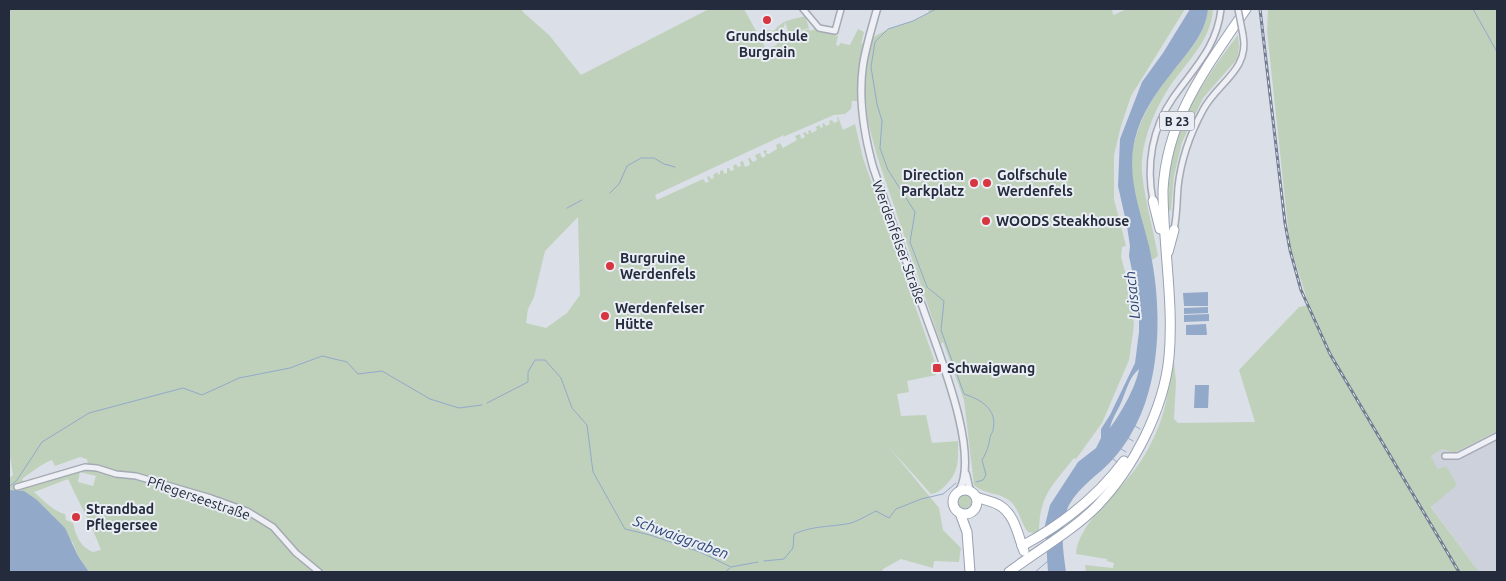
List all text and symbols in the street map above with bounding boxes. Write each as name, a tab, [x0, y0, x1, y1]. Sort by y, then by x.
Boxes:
marker: Grundschule Burgrain	[761, 14, 773, 26]
place label: Grundschule Burgrain	[726, 28, 808, 60]
road number: B 23	[1160, 112, 1194, 130]
place label: Direction Parkplatz	[901, 167, 964, 199]
place label: Golfschule Werdenfels	[997, 167, 1073, 199]
marker: Direction Parkplatz	[968, 177, 980, 189]
marker: Golfschule Werdenfels	[981, 177, 993, 189]
street label: Werdenfelser Straße	[869, 178, 929, 306]
place label: WOODS Steakhouse	[996, 213, 1129, 229]
marker: WOODS Steakhouse	[980, 215, 992, 227]
place label: Burgruine Werdenfels	[620, 250, 696, 282]
marker: Burgruine Werdenfels	[604, 260, 616, 272]
water label: Loisach	[1121, 270, 1143, 320]
place label: Werdenfelser Hütte	[615, 300, 705, 332]
marker: Werdenfelser Hütte	[599, 310, 611, 322]
place label: Schwaigwang	[947, 360, 1035, 376]
marker: Schwaigwang	[931, 362, 943, 374]
street label: Pflegerseestraße	[145, 473, 253, 523]
place label: Strandbad Pflegersee	[86, 501, 158, 533]
marker: Strandbad Pflegersee	[70, 511, 82, 523]
water label: Schwaiggraben	[630, 511, 731, 562]

